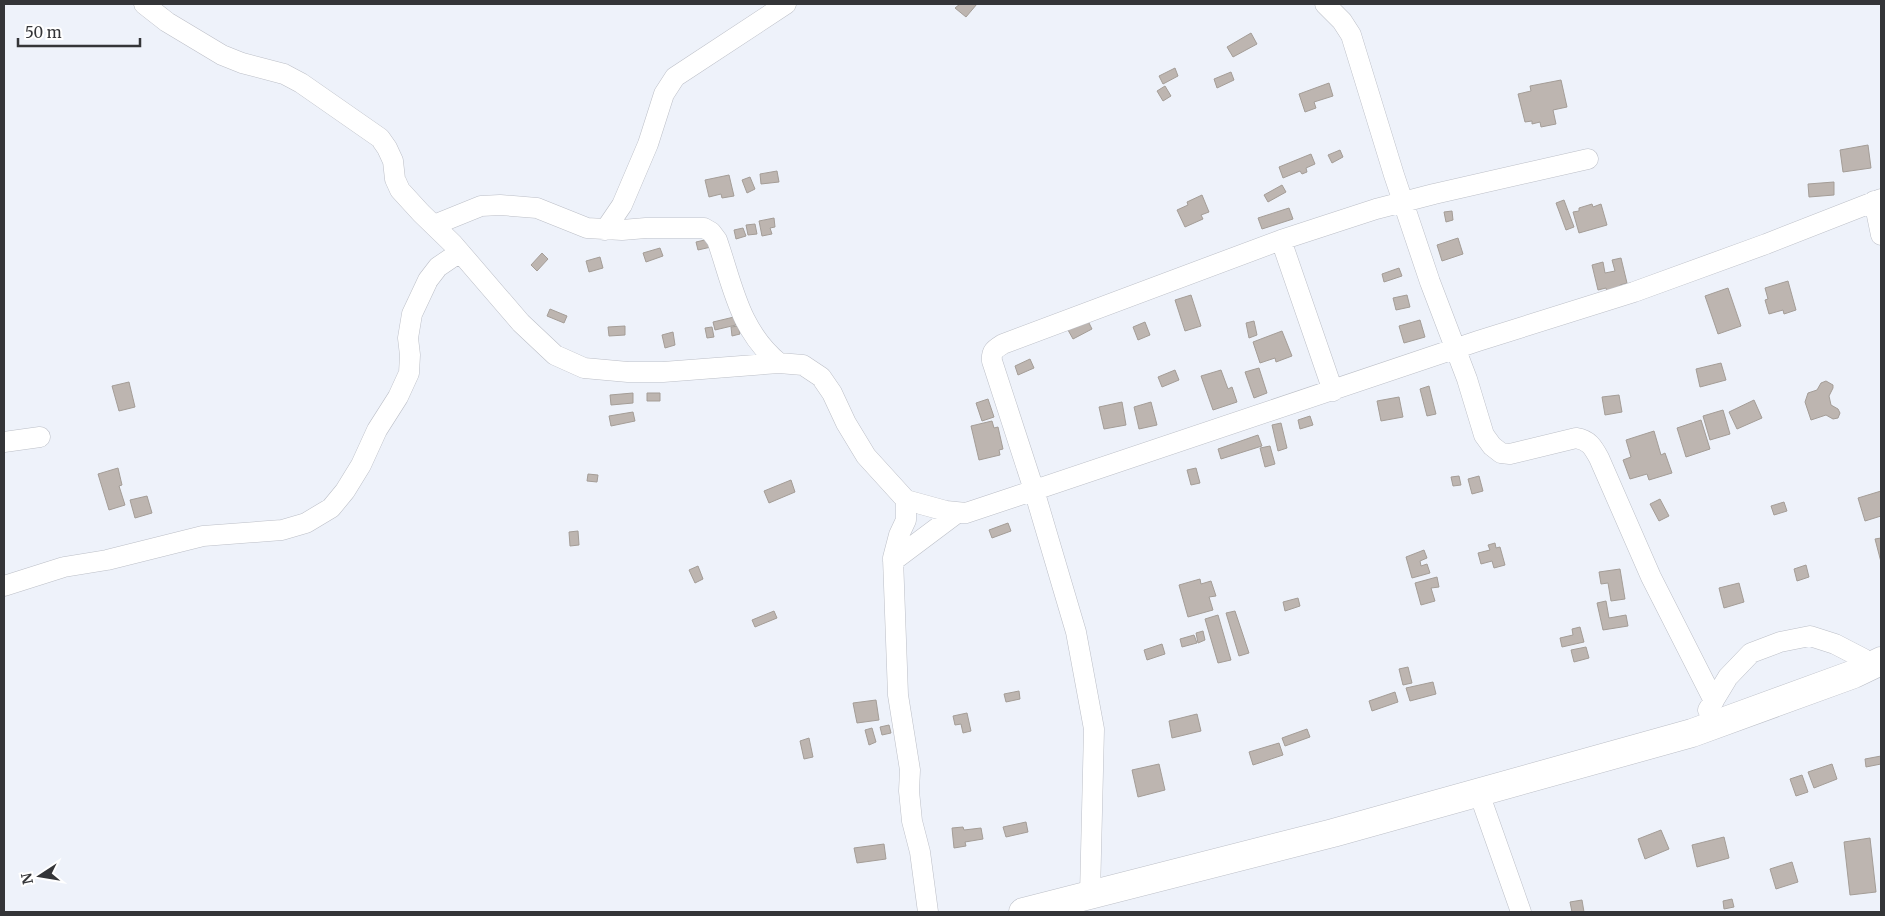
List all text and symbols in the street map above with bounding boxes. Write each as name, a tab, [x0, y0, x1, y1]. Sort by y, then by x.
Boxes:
scale bar	[18, 15, 140, 47]
text: 50 m	[25, 23, 62, 42]
north arrow	[15, 851, 65, 901]
text: N	[17, 871, 37, 886]

